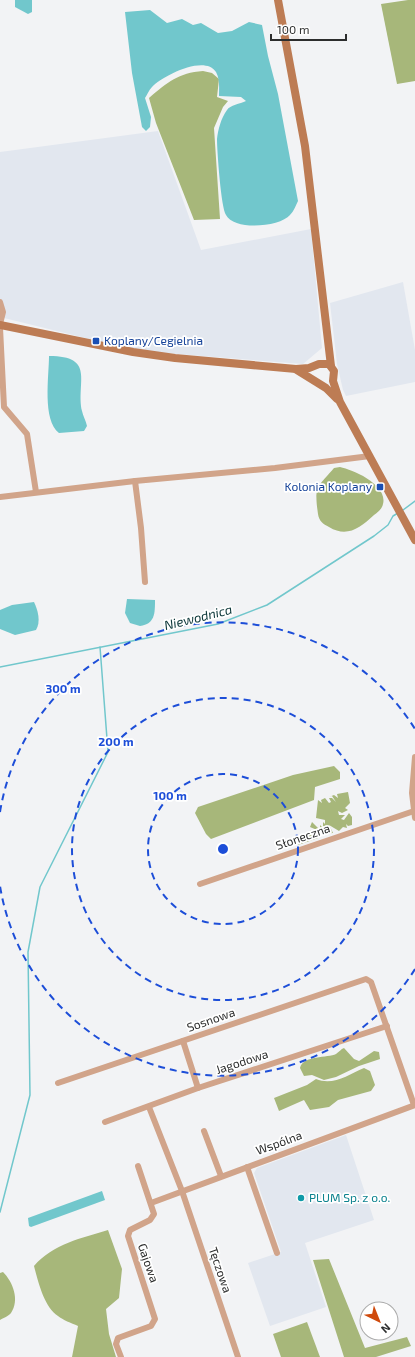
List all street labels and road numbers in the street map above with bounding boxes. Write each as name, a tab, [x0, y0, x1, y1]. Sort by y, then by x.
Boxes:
street label: Słoneczna	[274, 820, 332, 852]
street label: Sosnowa	[185, 1004, 237, 1034]
street label: Jagodowa	[214, 1046, 270, 1076]
street label: Wspólna	[254, 1127, 304, 1157]
street label: Gajowa	[135, 1241, 162, 1284]
street label: Tęczowa	[207, 1245, 235, 1294]

